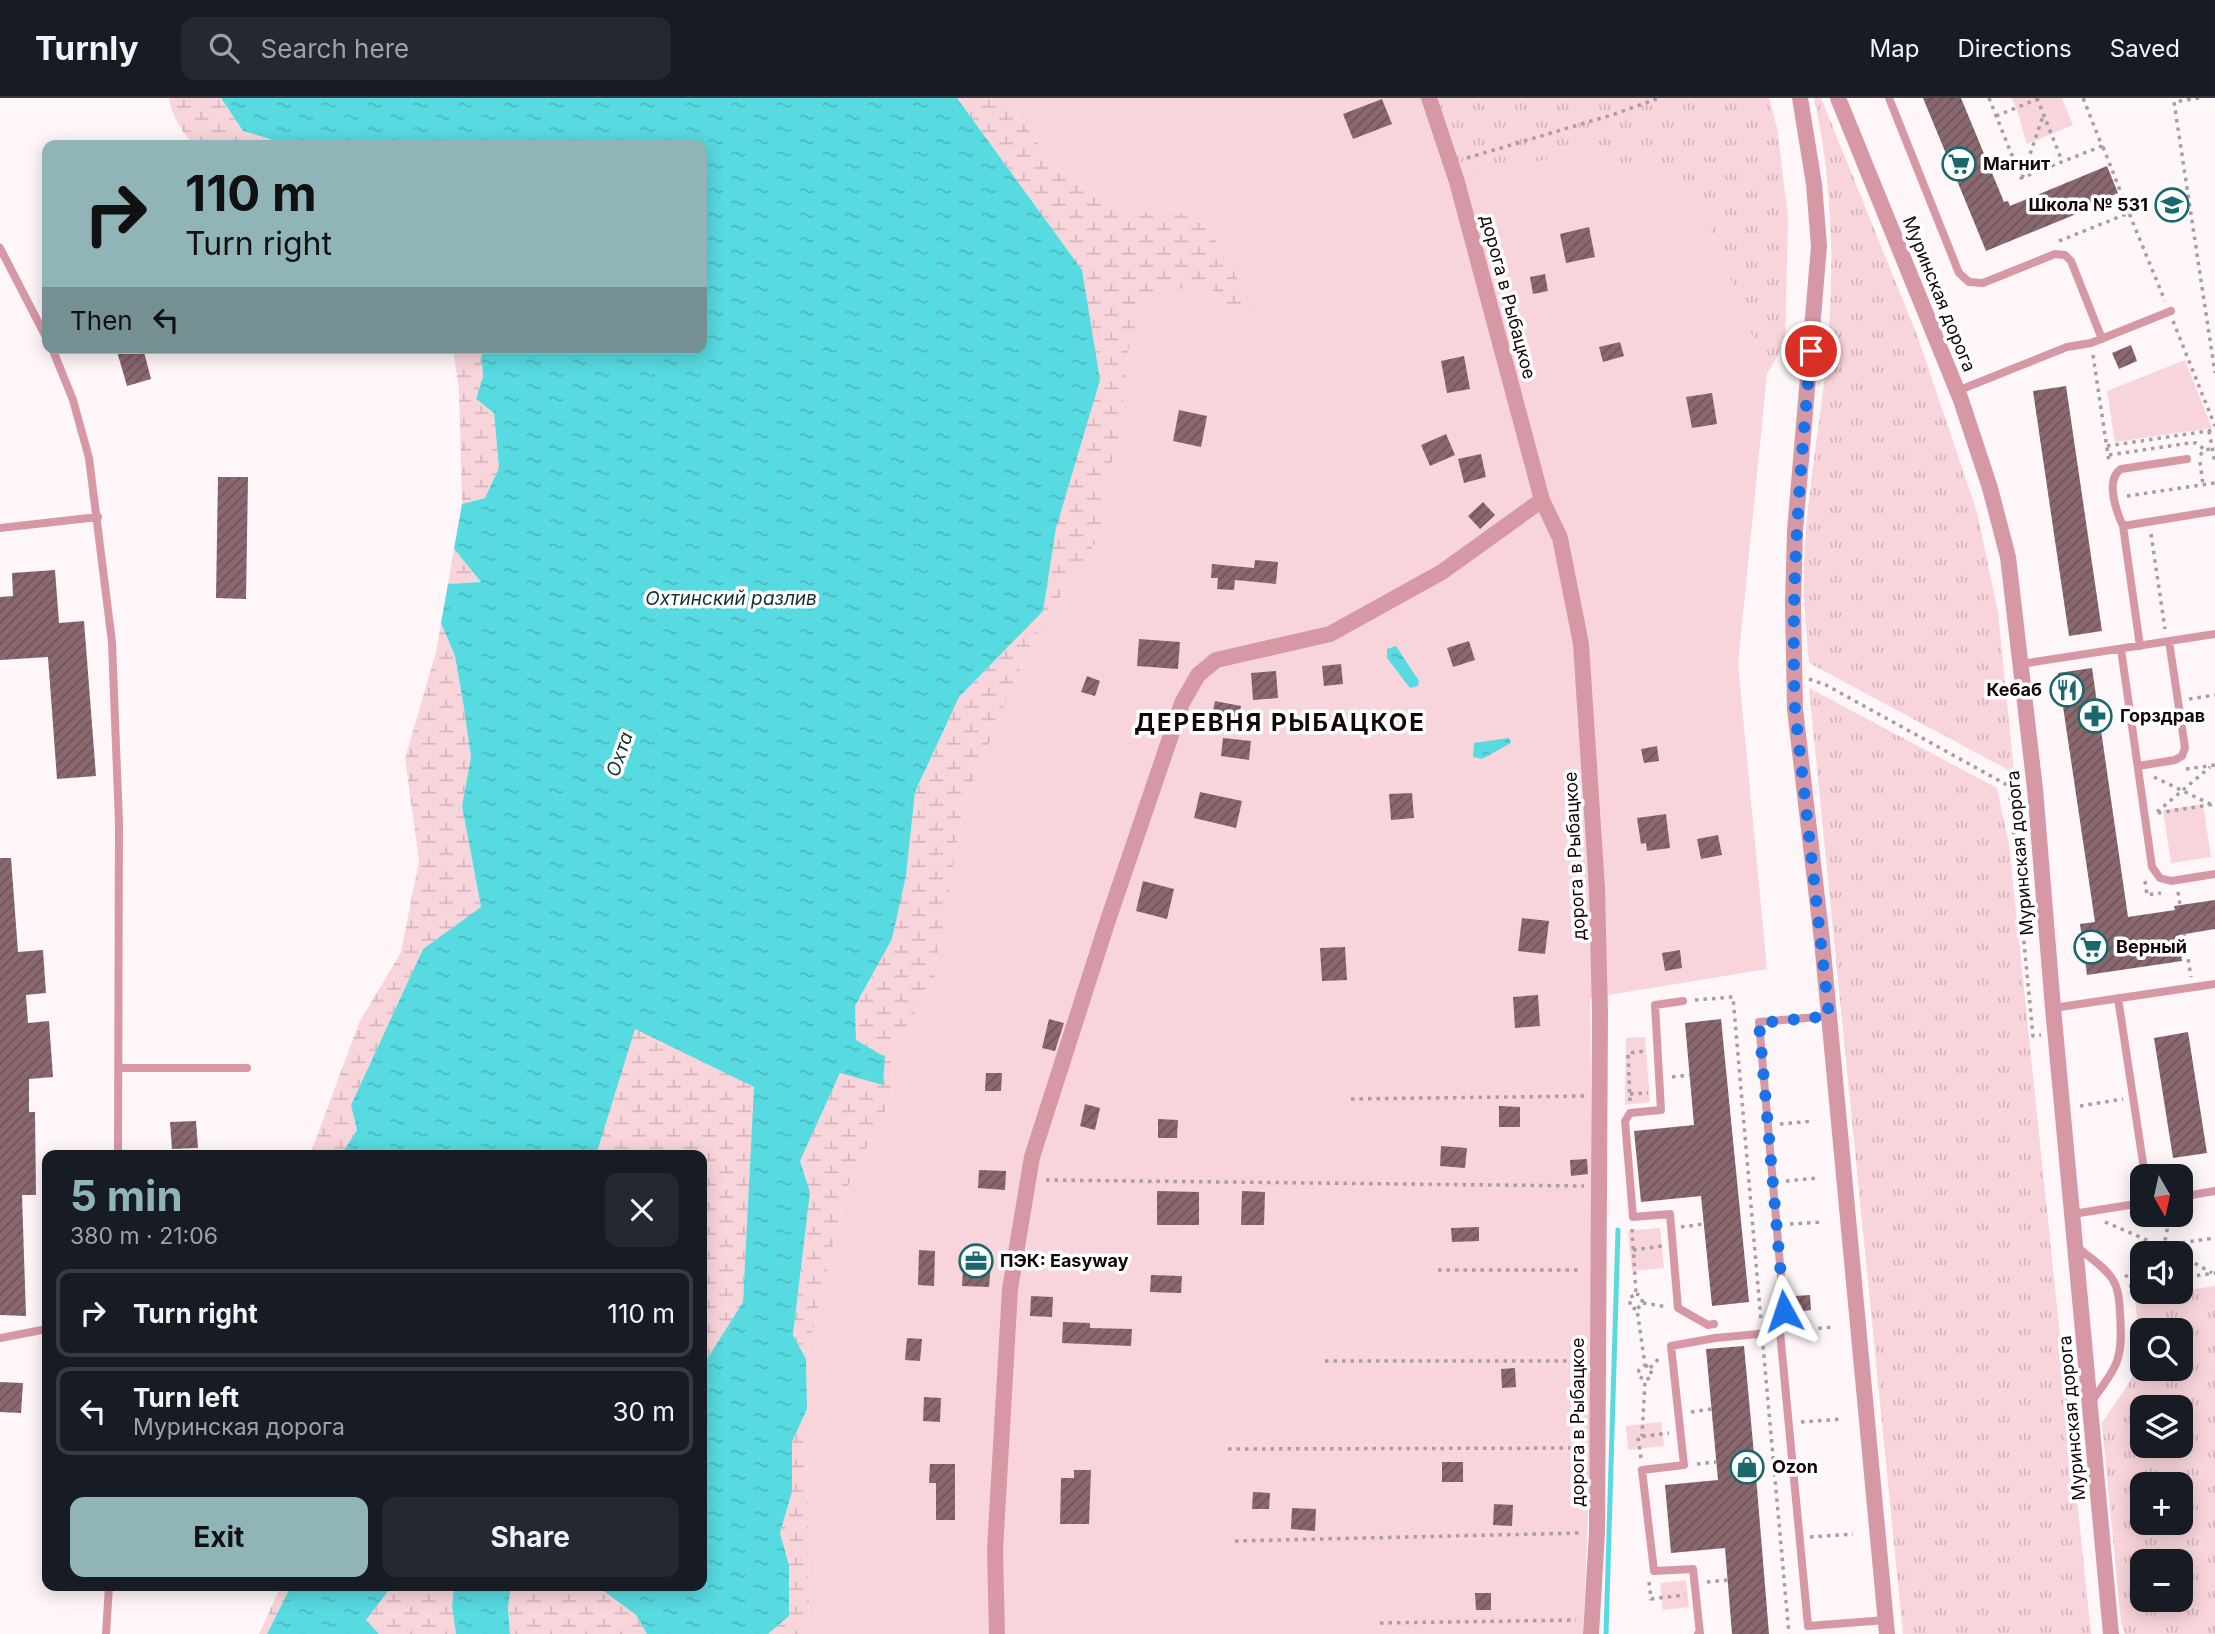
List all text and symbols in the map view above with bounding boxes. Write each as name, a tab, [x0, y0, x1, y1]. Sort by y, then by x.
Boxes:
search box	[181, 17, 671, 80]
text: Turnly	[35, 28, 139, 68]
icon: search	[205, 29, 243, 67]
text: Search here	[261, 33, 409, 64]
text: Map	[1870, 34, 1919, 63]
text: Directions	[1957, 34, 2072, 63]
text: Saved	[2110, 34, 2180, 63]
supermarket icon: Магнит	[1940, 145, 1978, 183]
place label: Магнит	[1983, 153, 2050, 174]
text: 110 m	[185, 164, 317, 223]
icon: right	[70, 168, 161, 259]
school or university icon: Школа № 531	[2153, 186, 2191, 224]
place label: Школа № 531	[2029, 194, 2148, 215]
street label: дорога в Рыбацкое	[1476, 212, 1541, 381]
street label: Муринская дорога	[1899, 213, 1980, 375]
text: Turn right	[185, 224, 332, 263]
icon: left	[147, 301, 185, 339]
text: Then	[70, 305, 133, 336]
pin	[1781, 321, 1841, 381]
icon: arrive	[1792, 332, 1830, 370]
water label: Охтинский разлив	[645, 587, 817, 610]
restaurant icon: Кебаб	[2048, 671, 2086, 709]
place label: Кебаб	[1987, 679, 2042, 700]
pharmacy icon: Горздрав	[2076, 697, 2114, 735]
place label: Горздрав	[2120, 705, 2205, 726]
district label: ДЕРЕВНЯ РЫБАЦКОЕ	[1134, 708, 1426, 737]
water label: Охта	[601, 728, 638, 780]
street label: Муринская дорога	[2002, 770, 2037, 937]
street label: дорога в Рыбацкое	[1560, 771, 1589, 941]
supermarket icon: Верный	[2072, 928, 2110, 966]
place label: Верный	[2116, 936, 2187, 957]
north arrow	[2130, 1164, 2193, 1227]
map controls	[2130, 1164, 2193, 1612]
text: 5 min	[70, 1170, 183, 1221]
button: close	[605, 1173, 679, 1247]
text: 380 m · 21:06	[70, 1222, 218, 1250]
button: sound	[2130, 1241, 2193, 1304]
office icon: ПЭК: Easyway	[957, 1242, 995, 1280]
place label: ПЭК: Easyway	[1000, 1250, 1129, 1271]
position arrow	[1747, 1274, 1821, 1348]
icon: right	[74, 1294, 112, 1332]
text: Turn right	[133, 1298, 258, 1329]
text: 110 m	[607, 1298, 675, 1329]
button: search	[2130, 1318, 2193, 1381]
street label: Муринская дорога	[2054, 1335, 2089, 1502]
street label: дорога в Рыбацкое	[1567, 1337, 1588, 1507]
text: Turn left	[133, 1382, 239, 1413]
icon: left	[74, 1392, 112, 1430]
button: layers	[2130, 1395, 2193, 1458]
text: 30 m	[612, 1396, 675, 1427]
text: Муринская дорога	[133, 1413, 345, 1441]
shop icon: Ozon	[1728, 1448, 1766, 1486]
place label: Ozon	[1772, 1456, 1818, 1477]
button: +	[2130, 1472, 2193, 1535]
button: Exit	[70, 1497, 368, 1577]
button: Share	[382, 1497, 679, 1577]
button: −	[2130, 1549, 2193, 1612]

